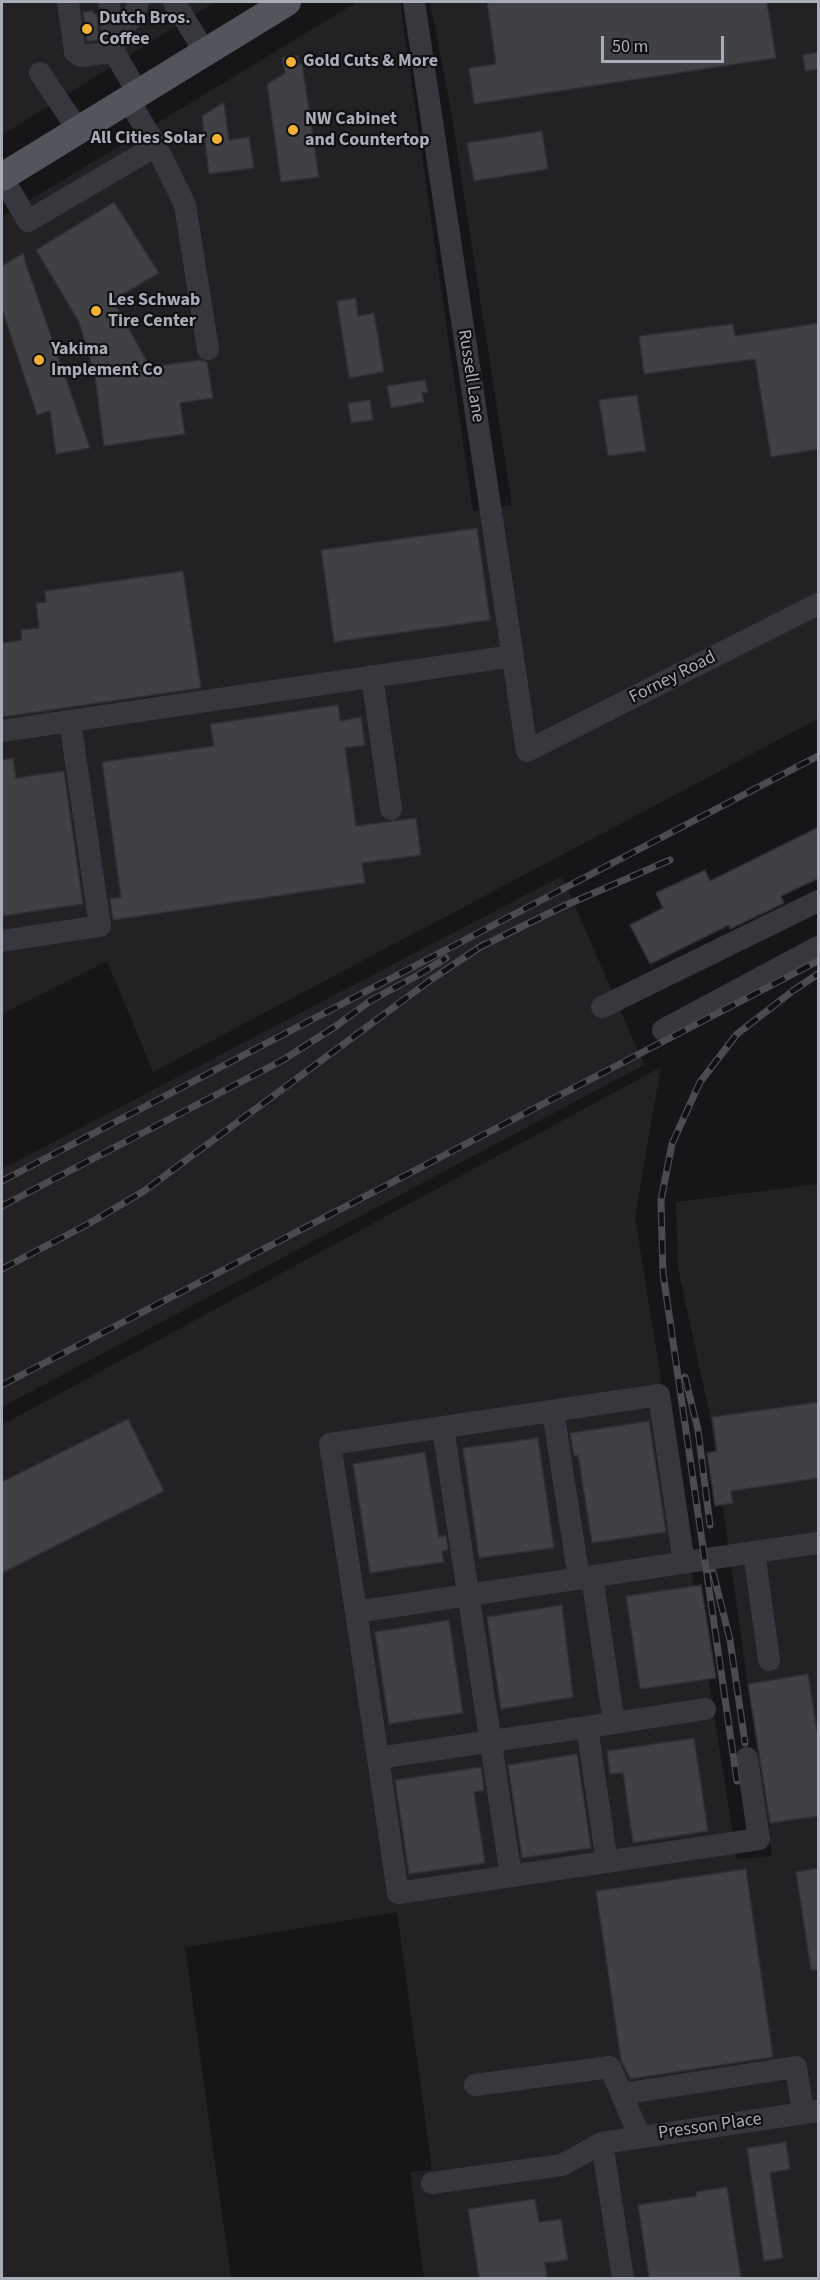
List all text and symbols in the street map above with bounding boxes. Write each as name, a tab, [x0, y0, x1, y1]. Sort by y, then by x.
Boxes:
place label: Dutch Bros. Coffee	[99, 8, 191, 50]
marker: Dutch Bros. Coffee	[80, 22, 94, 36]
scale bar	[604, 24, 727, 62]
text: 50 m	[612, 34, 648, 59]
place label: Gold Cuts & More	[303, 51, 438, 73]
marker: Gold Cuts & More	[284, 55, 298, 69]
place label: NW Cabinet and Countertop	[305, 109, 430, 152]
marker: NW Cabinet and Countertop	[286, 123, 300, 137]
place label: All Cities Solar	[91, 128, 205, 150]
marker: All Cities Solar	[210, 132, 224, 146]
place label: Les Schwab Tire Center	[108, 290, 200, 332]
marker: Les Schwab Tire Center	[89, 304, 103, 318]
street label: Russell Lane	[452, 328, 488, 424]
place label: Yakima Implement Co	[51, 339, 163, 382]
marker: Yakima Implement Co	[32, 353, 46, 367]
street label: Forney Road	[626, 647, 720, 709]
street label: Presson Place	[657, 2109, 763, 2145]

